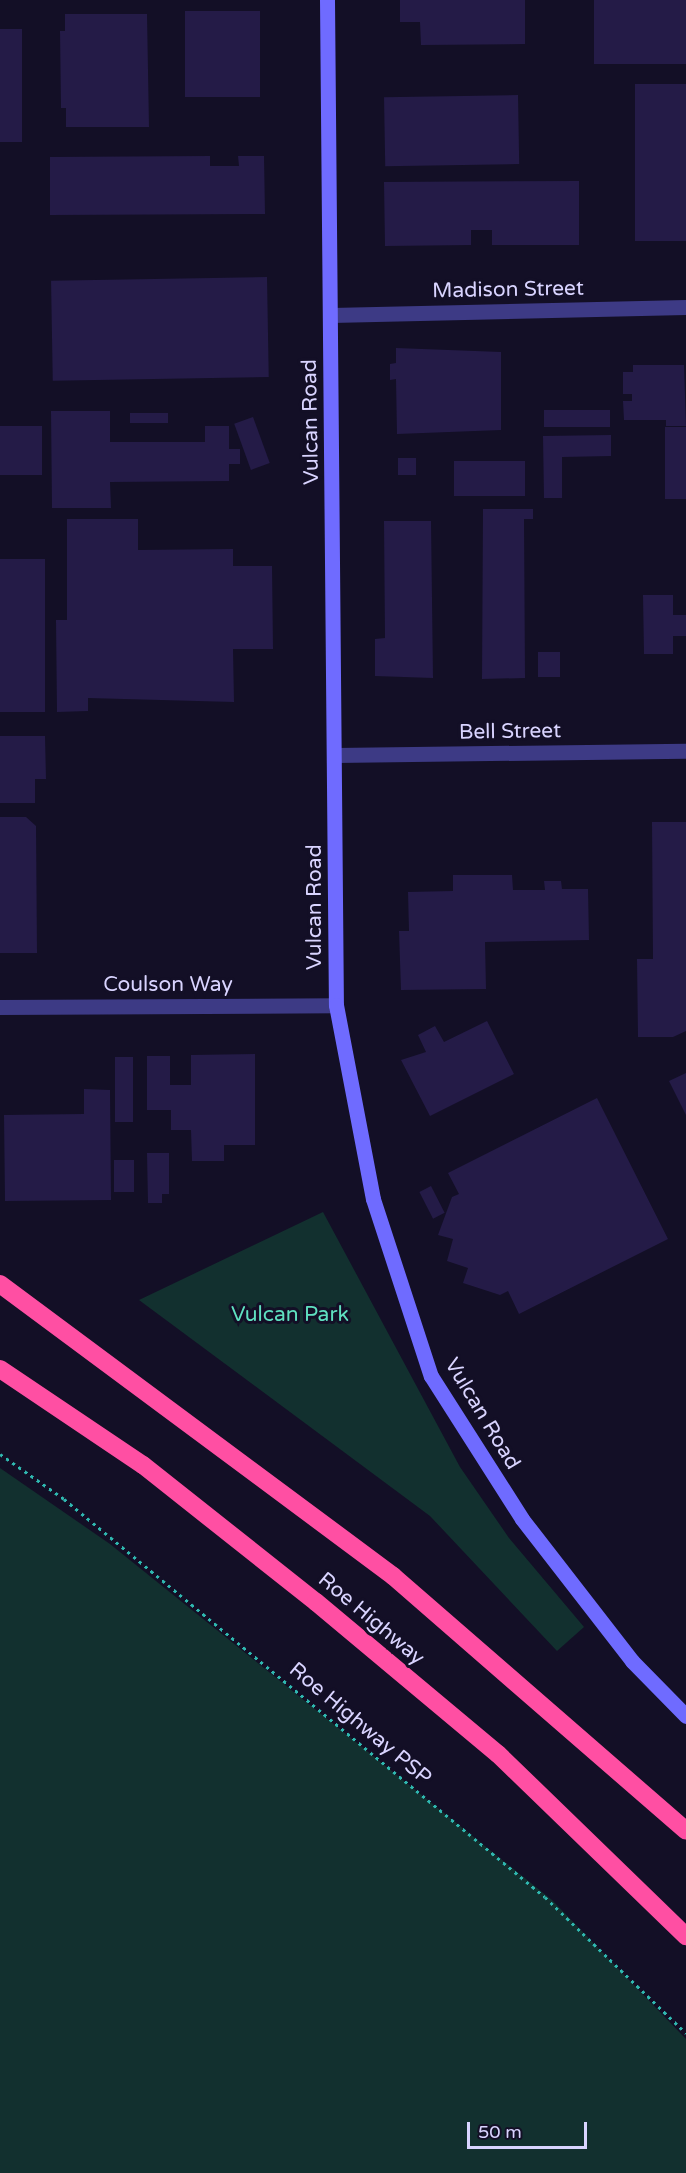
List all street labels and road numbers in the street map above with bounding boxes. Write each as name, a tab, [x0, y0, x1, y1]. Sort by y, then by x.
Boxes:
street label: Madison Street	[432, 276, 584, 304]
street label: Vulcan Road	[297, 359, 325, 485]
street label: Bell Street	[459, 719, 561, 745]
street label: Vulcan Road	[302, 844, 328, 970]
street label: Coulson Way	[103, 972, 233, 998]
street label: Vulcan Road	[439, 1354, 525, 1474]
street label: Roe Highway	[313, 1567, 429, 1671]
street label: Roe Highway PSP	[284, 1657, 436, 1791]

